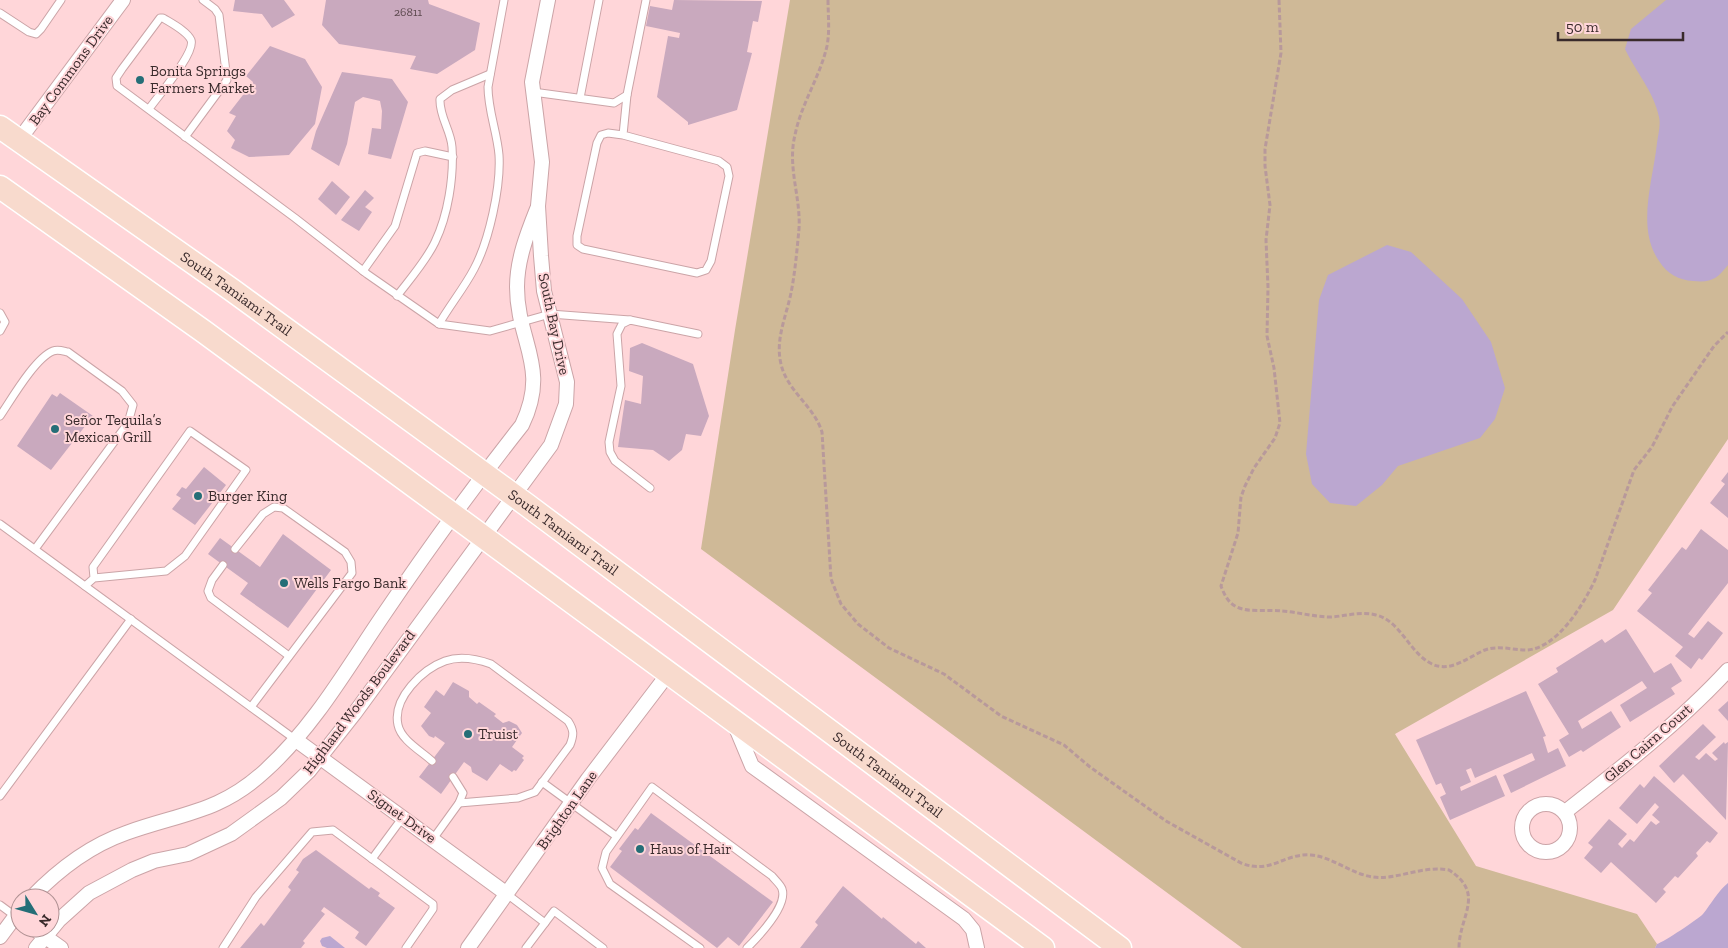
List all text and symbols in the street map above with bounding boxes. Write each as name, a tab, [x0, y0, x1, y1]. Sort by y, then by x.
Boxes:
house number: 26811	[394, 5, 423, 19]
scale bar	[1558, 10, 1683, 42]
street label: Bay Commons Drive	[25, 11, 117, 129]
text: 50 m	[1566, 18, 1599, 36]
place label: Bonita Springs Farmers Market	[150, 62, 255, 97]
marker: Bonita Springs Farmers Market	[134, 74, 146, 86]
street label: South Tamiami Trail	[177, 248, 295, 340]
street label: South Bay Drive	[534, 272, 574, 376]
place label: Señor Tequila’s Mexican Grill	[65, 411, 162, 446]
marker: Señor Tequila’s Mexican Grill	[49, 423, 61, 435]
street label: South Tamiami Trail	[505, 485, 622, 579]
place label: Burger King	[208, 487, 287, 505]
marker: Burger King	[192, 490, 204, 502]
place label: Wells Fargo Bank	[294, 574, 406, 592]
marker: Wells Fargo Bank	[278, 577, 290, 589]
street label: Highland Woods Boulevard	[299, 626, 419, 777]
street label: Glen Cairn Court	[1600, 700, 1696, 786]
place label: Truist	[478, 725, 519, 743]
marker: Truist	[462, 728, 474, 740]
street label: South Tamiami Trail	[829, 728, 946, 822]
street label: Brighton Lane	[533, 767, 601, 853]
street label: Signet Drive	[364, 785, 440, 847]
place label: Haus of Hair	[650, 840, 732, 858]
marker: Haus of Hair	[634, 843, 646, 855]
north arrow	[10, 888, 60, 938]
text: N	[35, 911, 55, 930]

